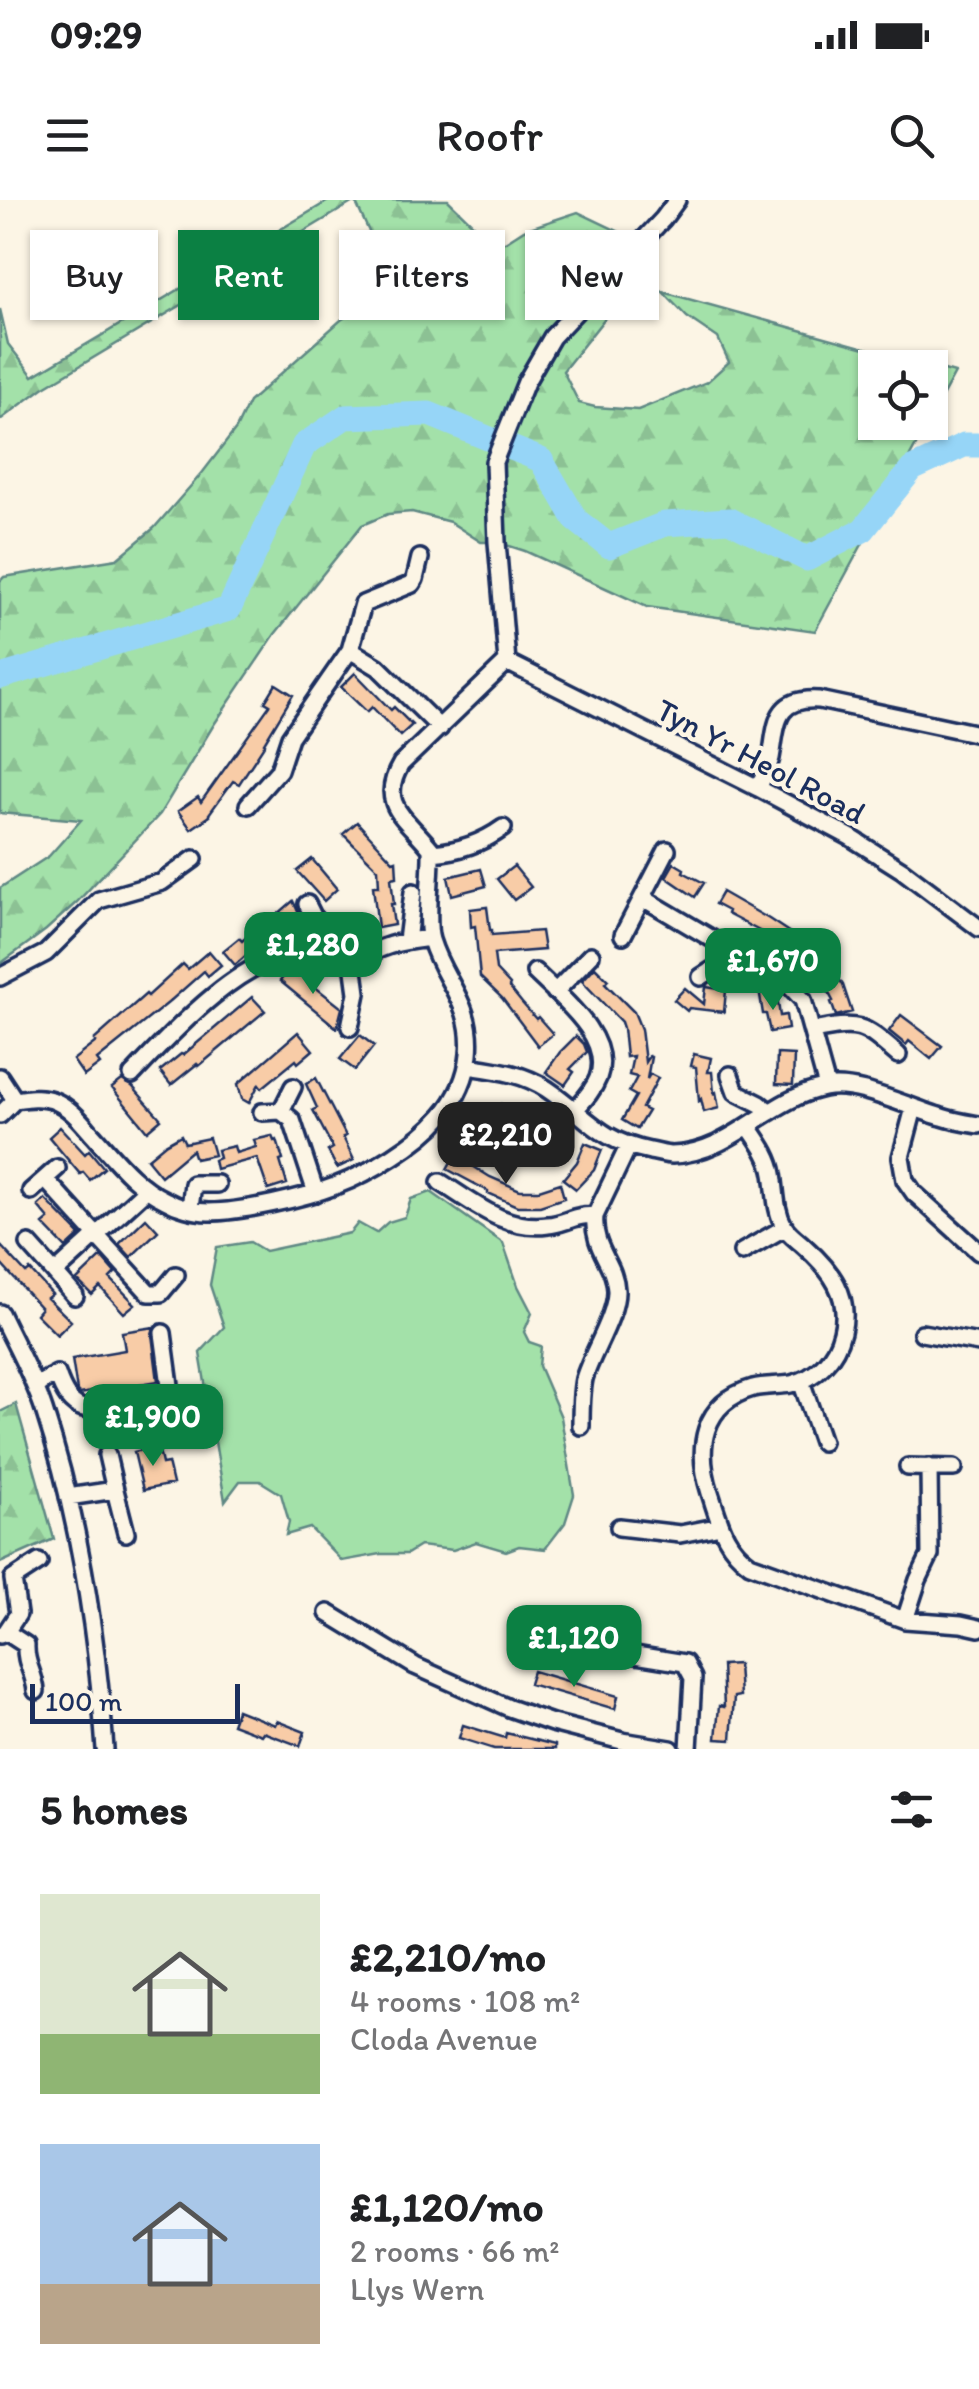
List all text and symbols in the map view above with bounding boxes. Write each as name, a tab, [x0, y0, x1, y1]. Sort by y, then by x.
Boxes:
text: 09:29	[50, 12, 142, 58]
icon: menu	[40, 108, 95, 163]
text: Roofr	[436, 108, 543, 162]
icon: search	[884, 108, 939, 163]
chip: Buy	[30, 230, 158, 320]
chip: Rent	[178, 230, 319, 320]
chip: Filters	[339, 230, 505, 320]
chip: New	[525, 230, 659, 320]
map controls	[858, 350, 948, 440]
button: locate	[858, 350, 948, 440]
street label: Tyn Yr Heol Road	[650, 690, 872, 832]
pin: £1,280	[232, 912, 394, 997]
text: £1,280	[266, 925, 360, 963]
pin: £1,670	[692, 928, 854, 1013]
text: £1,670	[727, 941, 819, 979]
pin: £2,210	[425, 1102, 587, 1187]
text: £2,210	[460, 1115, 552, 1153]
pin: £1,900	[72, 1384, 234, 1469]
text: £1,900	[105, 1397, 201, 1435]
pin: £1,120	[493, 1605, 655, 1690]
text: £1,120	[529, 1618, 619, 1656]
scale bar	[30, 1679, 240, 1724]
text: 100 m	[45, 1684, 122, 1718]
icon: filters	[884, 1782, 939, 1837]
text: 5 homes	[40, 1784, 188, 1835]
text: £2,210/mo	[350, 1931, 546, 1982]
icon: home	[120, 1934, 240, 2054]
text: 4 rooms · 108 m²	[350, 1982, 580, 2020]
text: Cloda Avenue	[350, 2020, 538, 2058]
text: £1,120/mo	[350, 2181, 544, 2232]
icon: home	[120, 2184, 240, 2304]
text: 2 rooms · 66 m²	[350, 2232, 560, 2270]
text: Llys Wern	[350, 2270, 484, 2308]

